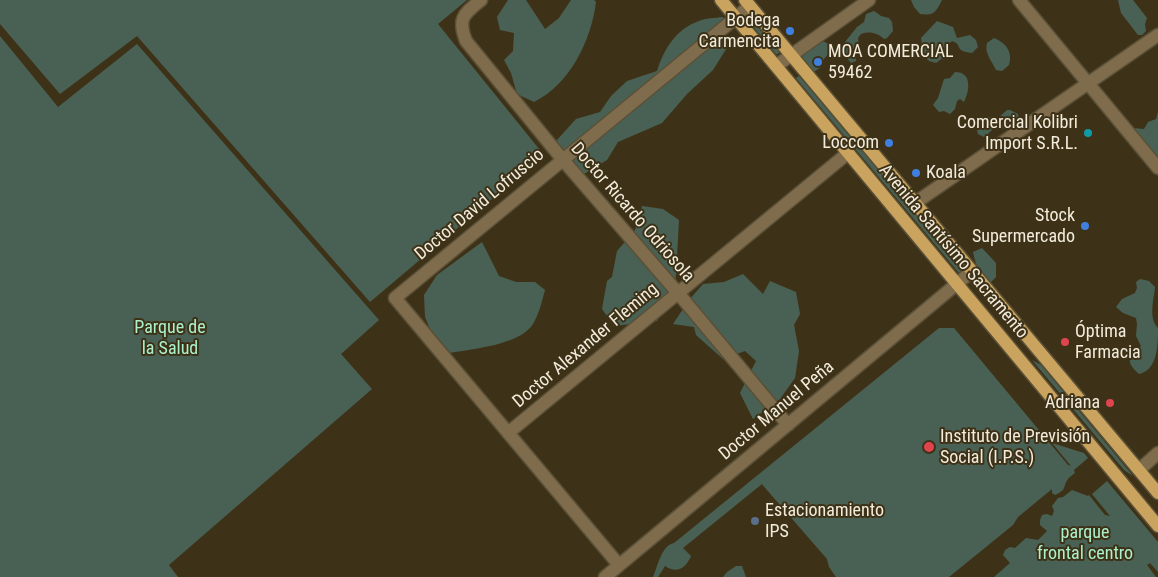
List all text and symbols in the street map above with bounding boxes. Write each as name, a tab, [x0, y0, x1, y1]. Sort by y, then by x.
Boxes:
place label: Bodega Carmencita	[699, 10, 780, 52]
marker: Bodega Carmencita	[784, 25, 796, 37]
place label: MOA COMERCIAL 59462	[828, 41, 954, 84]
marker: MOA COMERCIAL 59462	[812, 56, 824, 68]
place label: Comercial Kolibri Import S.R.L.	[957, 112, 1078, 154]
marker: Comercial Kolibri Import S.R.L.	[1082, 127, 1094, 139]
place label: Loccom	[822, 132, 879, 154]
marker: Loccom	[883, 137, 895, 149]
street label: Doctor Ricardo Odriosola	[566, 139, 698, 287]
street label: Doctor David Lofruscio	[411, 145, 549, 265]
street label: Avenida Santísimo Sacramento	[874, 161, 1032, 343]
place label: Koala	[926, 162, 966, 184]
marker: Koala	[910, 167, 922, 179]
place label: Stock Supermercado	[972, 205, 1075, 248]
marker: Stock Supermercado	[1079, 220, 1091, 232]
street label: Doctor Alexander Fleming	[509, 279, 663, 413]
park label: Parque de la Salud	[134, 317, 206, 359]
place label: Óptima Farmacia	[1075, 321, 1141, 364]
marker: Óptima Farmacia	[1059, 336, 1071, 348]
street label: Doctor Manuel Peña	[715, 357, 839, 465]
place label: Adriana	[1045, 392, 1100, 414]
marker: Adriana	[1104, 397, 1116, 409]
place label: Instituto de Previsión Social (I.P.S.)	[940, 426, 1090, 468]
marker: Instituto de Previsión Social (I.P.S.)	[922, 440, 936, 454]
place label: Estacionamiento IPS	[765, 500, 884, 542]
marker: Estacionamiento IPS	[749, 515, 761, 527]
park label: parque frontal centro	[1037, 522, 1133, 564]

